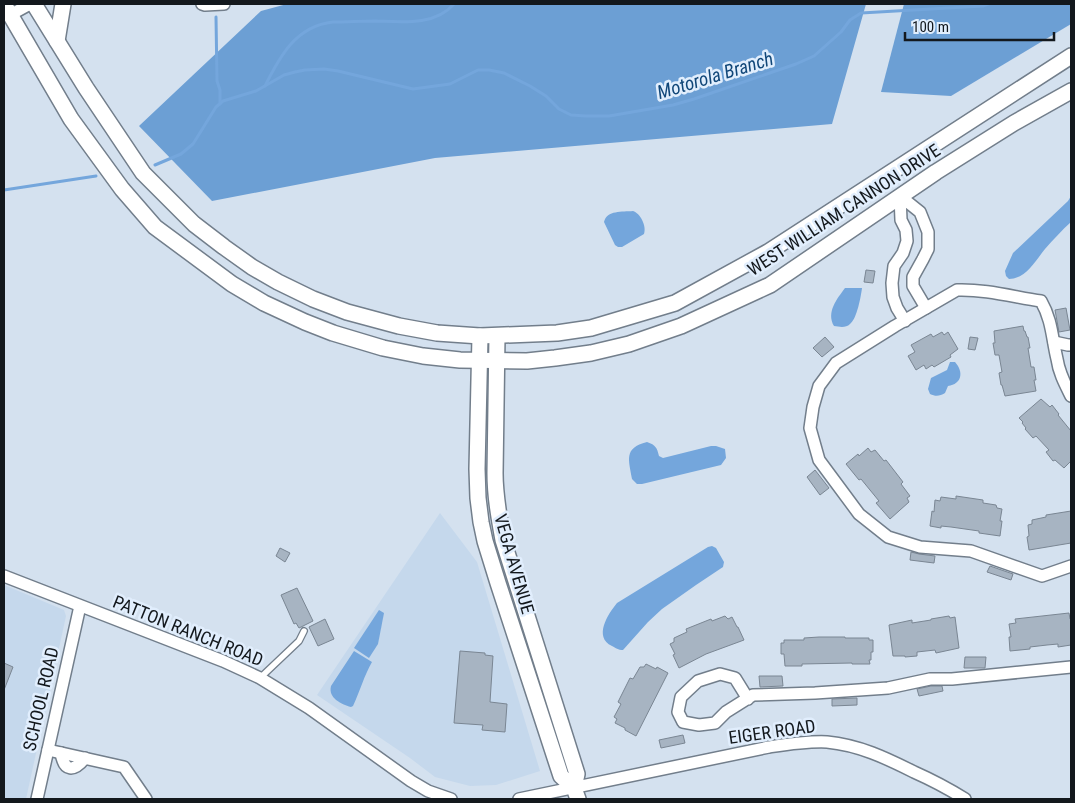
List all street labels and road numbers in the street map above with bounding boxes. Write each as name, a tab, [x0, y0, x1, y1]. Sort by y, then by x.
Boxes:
street label: WEST WILLIAM CANNON DRIVE	[743, 139, 944, 280]
street label: VEGA AVENUE	[490, 511, 539, 616]
street label: PATTON RANCH ROAD	[110, 591, 266, 670]
street label: SCHOOL ROAD	[18, 645, 63, 753]
street label: EIGER ROAD	[727, 715, 817, 748]

